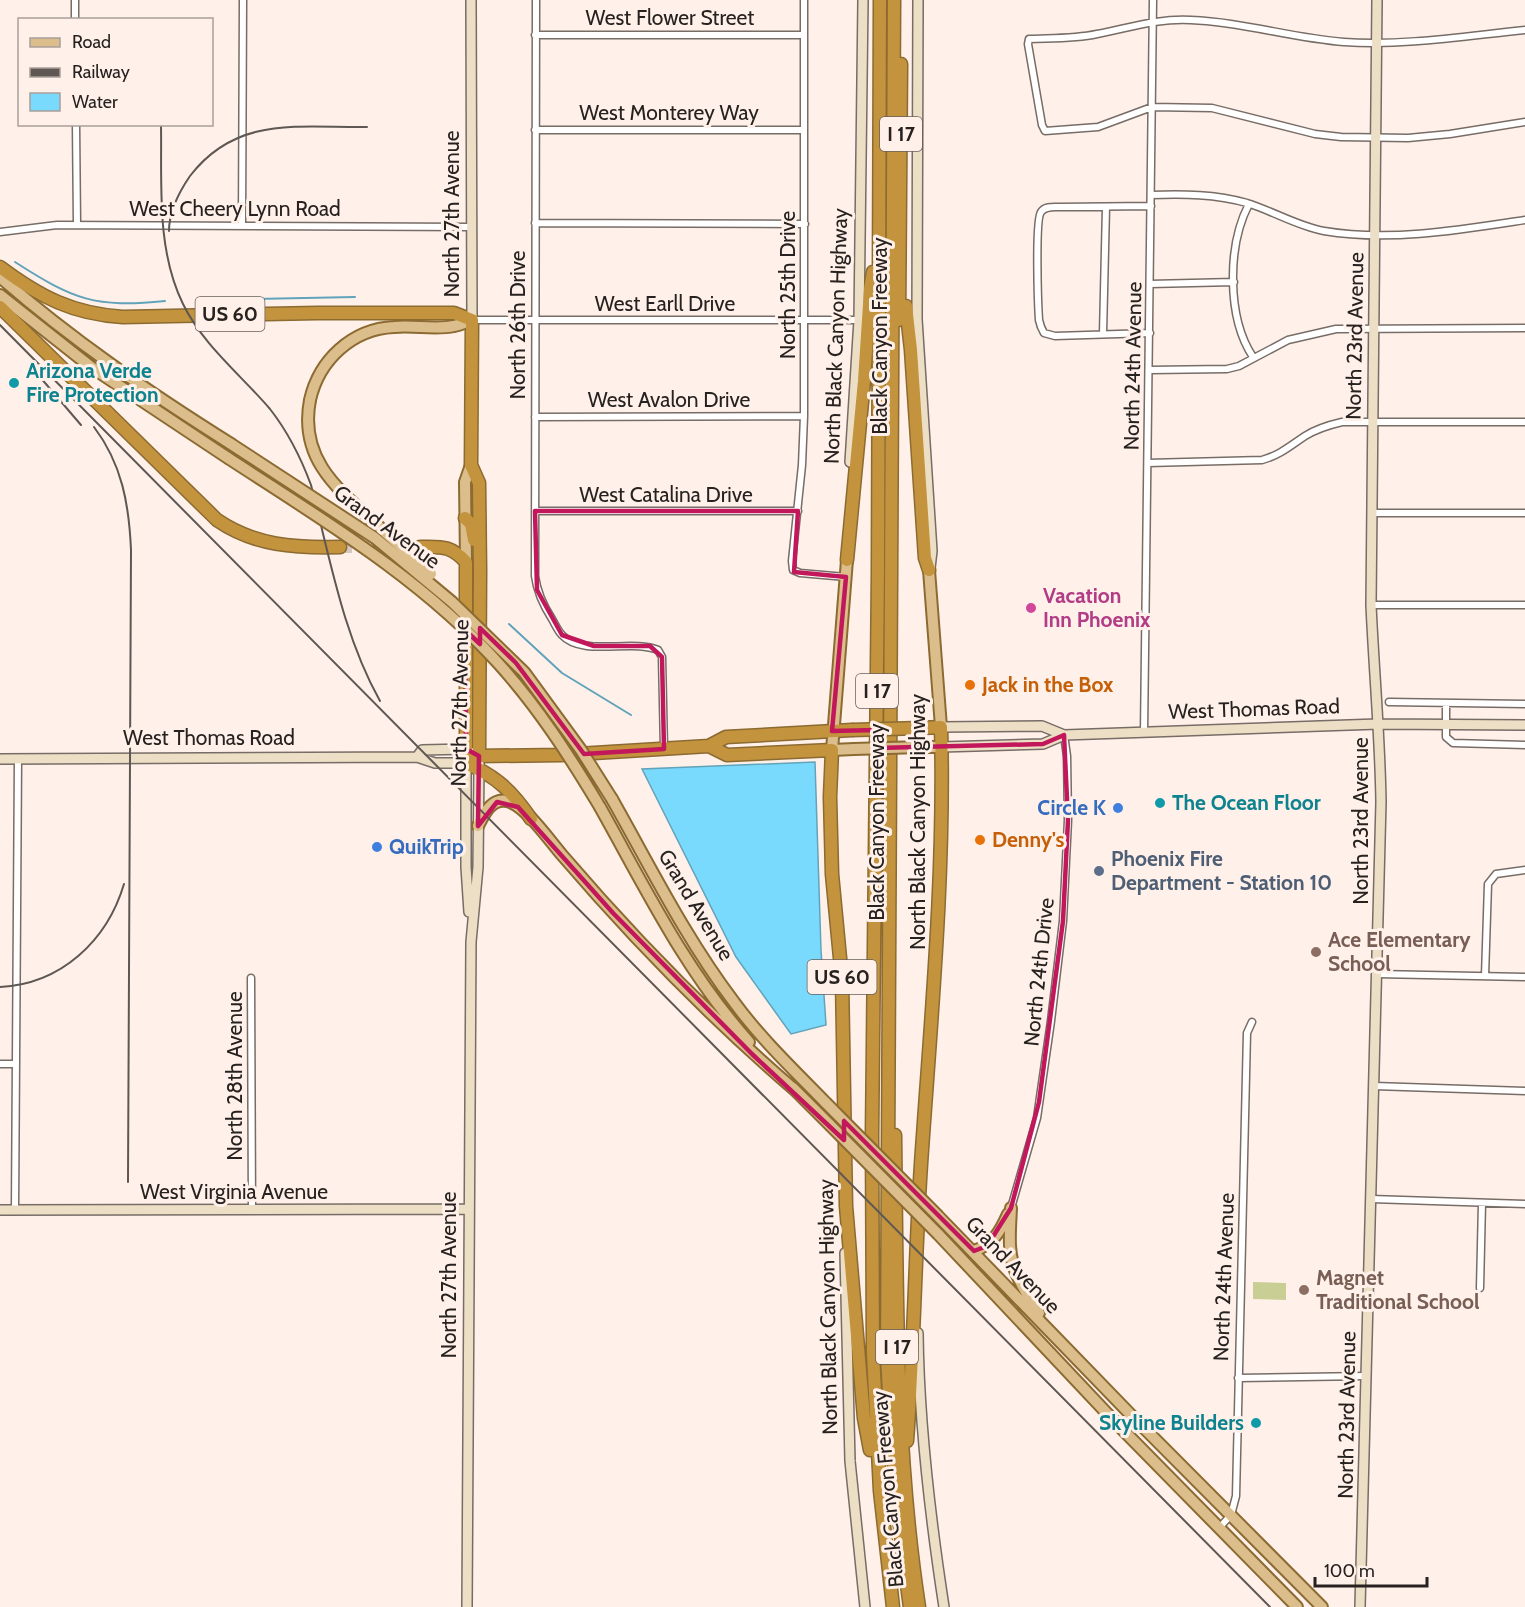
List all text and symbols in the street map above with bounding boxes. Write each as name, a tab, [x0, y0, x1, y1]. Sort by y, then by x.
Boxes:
street label: West Flower Street	[586, 5, 754, 30]
legend	[18, 18, 213, 126]
text: Road	[72, 31, 111, 53]
text: Railway	[72, 61, 130, 83]
text: Water	[72, 91, 118, 113]
street label: West Monterey Way	[579, 100, 759, 125]
road number: I 17	[880, 117, 922, 151]
street label: North 27th Avenue	[439, 130, 464, 298]
street label: West Cheery Lynn Road	[129, 196, 341, 221]
street label: North Black Canyon Highway	[819, 207, 852, 464]
street label: North 25th Drive	[775, 210, 800, 359]
street label: Black Canyon Freeway	[867, 237, 892, 435]
street label: North 26th Drive	[505, 250, 530, 400]
street label: North 23rd Avenue	[1341, 252, 1368, 420]
street label: North 24th Avenue	[1119, 281, 1146, 451]
street label: West Earll Drive	[595, 291, 735, 316]
road number: US 60	[196, 297, 264, 331]
place label: Arizona Verde Fire Protection	[26, 358, 159, 407]
marker: Arizona Verde Fire Protection	[7, 376, 21, 390]
street label: West Avalon Drive	[588, 387, 751, 412]
street label: Grand Avenue	[329, 480, 446, 574]
street label: West Catalina Drive	[579, 482, 753, 507]
place label: Vacation Inn Phoenix	[1043, 583, 1151, 632]
marker: Vacation Inn Phoenix	[1024, 601, 1038, 615]
street label: North 27th Avenue	[446, 619, 473, 787]
place label: Jack in the Box	[981, 672, 1114, 697]
road number: I 17	[856, 674, 898, 708]
marker: Jack in the Box	[963, 678, 977, 692]
street label: West Thomas Road	[1168, 693, 1340, 724]
street label: North Black Canyon Highway	[905, 694, 930, 950]
street label: Black Canyon Freeway	[864, 723, 889, 921]
street label: West Thomas Road	[123, 725, 295, 750]
street label: North 23rd Avenue	[1348, 737, 1373, 905]
place label: The Ocean Floor	[1172, 790, 1321, 815]
place label: Circle K	[1037, 795, 1107, 820]
marker: The Ocean Floor	[1153, 796, 1167, 810]
marker: Circle K	[1111, 801, 1125, 815]
place label: Denny's	[992, 827, 1065, 852]
marker: Denny's	[973, 833, 987, 847]
place label: QuikTrip	[389, 834, 464, 859]
marker: QuikTrip	[370, 840, 384, 854]
street label: Grand Avenue	[653, 845, 740, 965]
place label: Phoenix Fire Department - Station 10	[1111, 846, 1332, 895]
marker: Phoenix Fire Department - Station 10	[1092, 864, 1106, 878]
street label: North 24th Drive	[1018, 896, 1059, 1047]
place label: Ace Elementary School	[1328, 927, 1471, 976]
marker: Ace Elementary School	[1309, 945, 1323, 959]
road number: US 60	[808, 960, 876, 994]
street label: North 28th Avenue	[222, 991, 247, 1161]
street label: North Black Canyon Highway	[813, 1178, 842, 1435]
street label: West Virginia Avenue	[140, 1179, 328, 1204]
street label: North 27th Avenue	[436, 1191, 461, 1359]
street label: North 24th Avenue	[1208, 1192, 1239, 1362]
street label: Grand Avenue	[961, 1211, 1066, 1319]
place label: Magnet Traditional School	[1316, 1265, 1480, 1314]
marker: Magnet Traditional School	[1297, 1283, 1311, 1297]
road number: I 17	[876, 1330, 918, 1364]
street label: North 23rd Avenue	[1333, 1331, 1360, 1499]
street label: Black Canyon Freeway	[866, 1389, 909, 1588]
place label: Skyline Builders	[1099, 1410, 1244, 1435]
marker: Skyline Builders	[1249, 1416, 1263, 1430]
scale bar	[1315, 1550, 1428, 1588]
text: 100 m	[1324, 1560, 1375, 1582]

